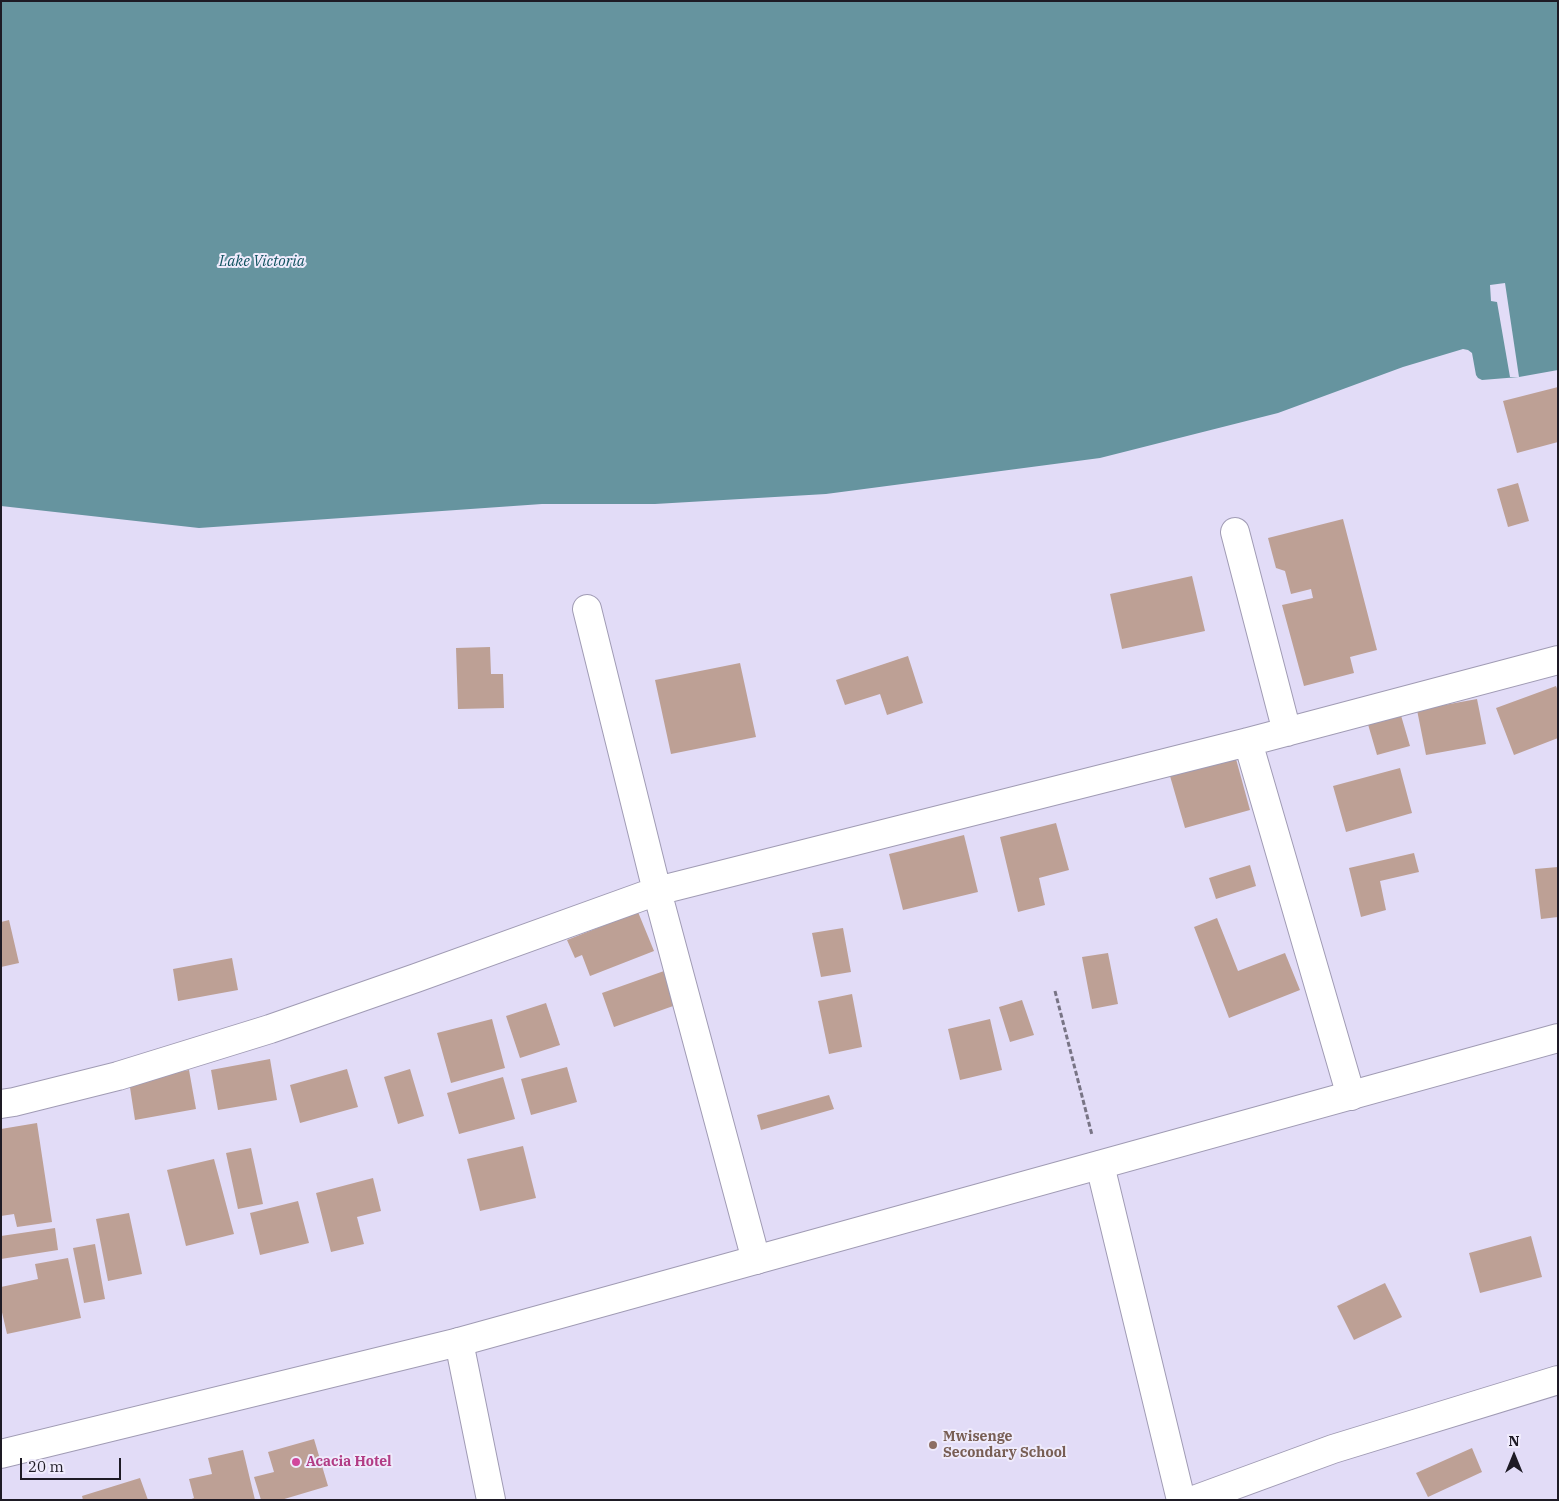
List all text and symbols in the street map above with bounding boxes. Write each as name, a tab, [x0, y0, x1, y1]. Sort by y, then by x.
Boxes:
water label: Lake Victoria	[219, 253, 305, 271]
place label: Mwisenge Secondary School	[943, 1429, 1066, 1461]
north arrow	[1489, 1431, 1539, 1481]
text: N	[1508, 1432, 1520, 1450]
marker: Mwisenge Secondary School	[927, 1439, 939, 1451]
scale bar	[22, 1448, 124, 1480]
place label: Acacia Hotel	[306, 1454, 392, 1470]
marker: Acacia Hotel	[290, 1456, 302, 1468]
text: 20 m	[28, 1457, 64, 1476]

